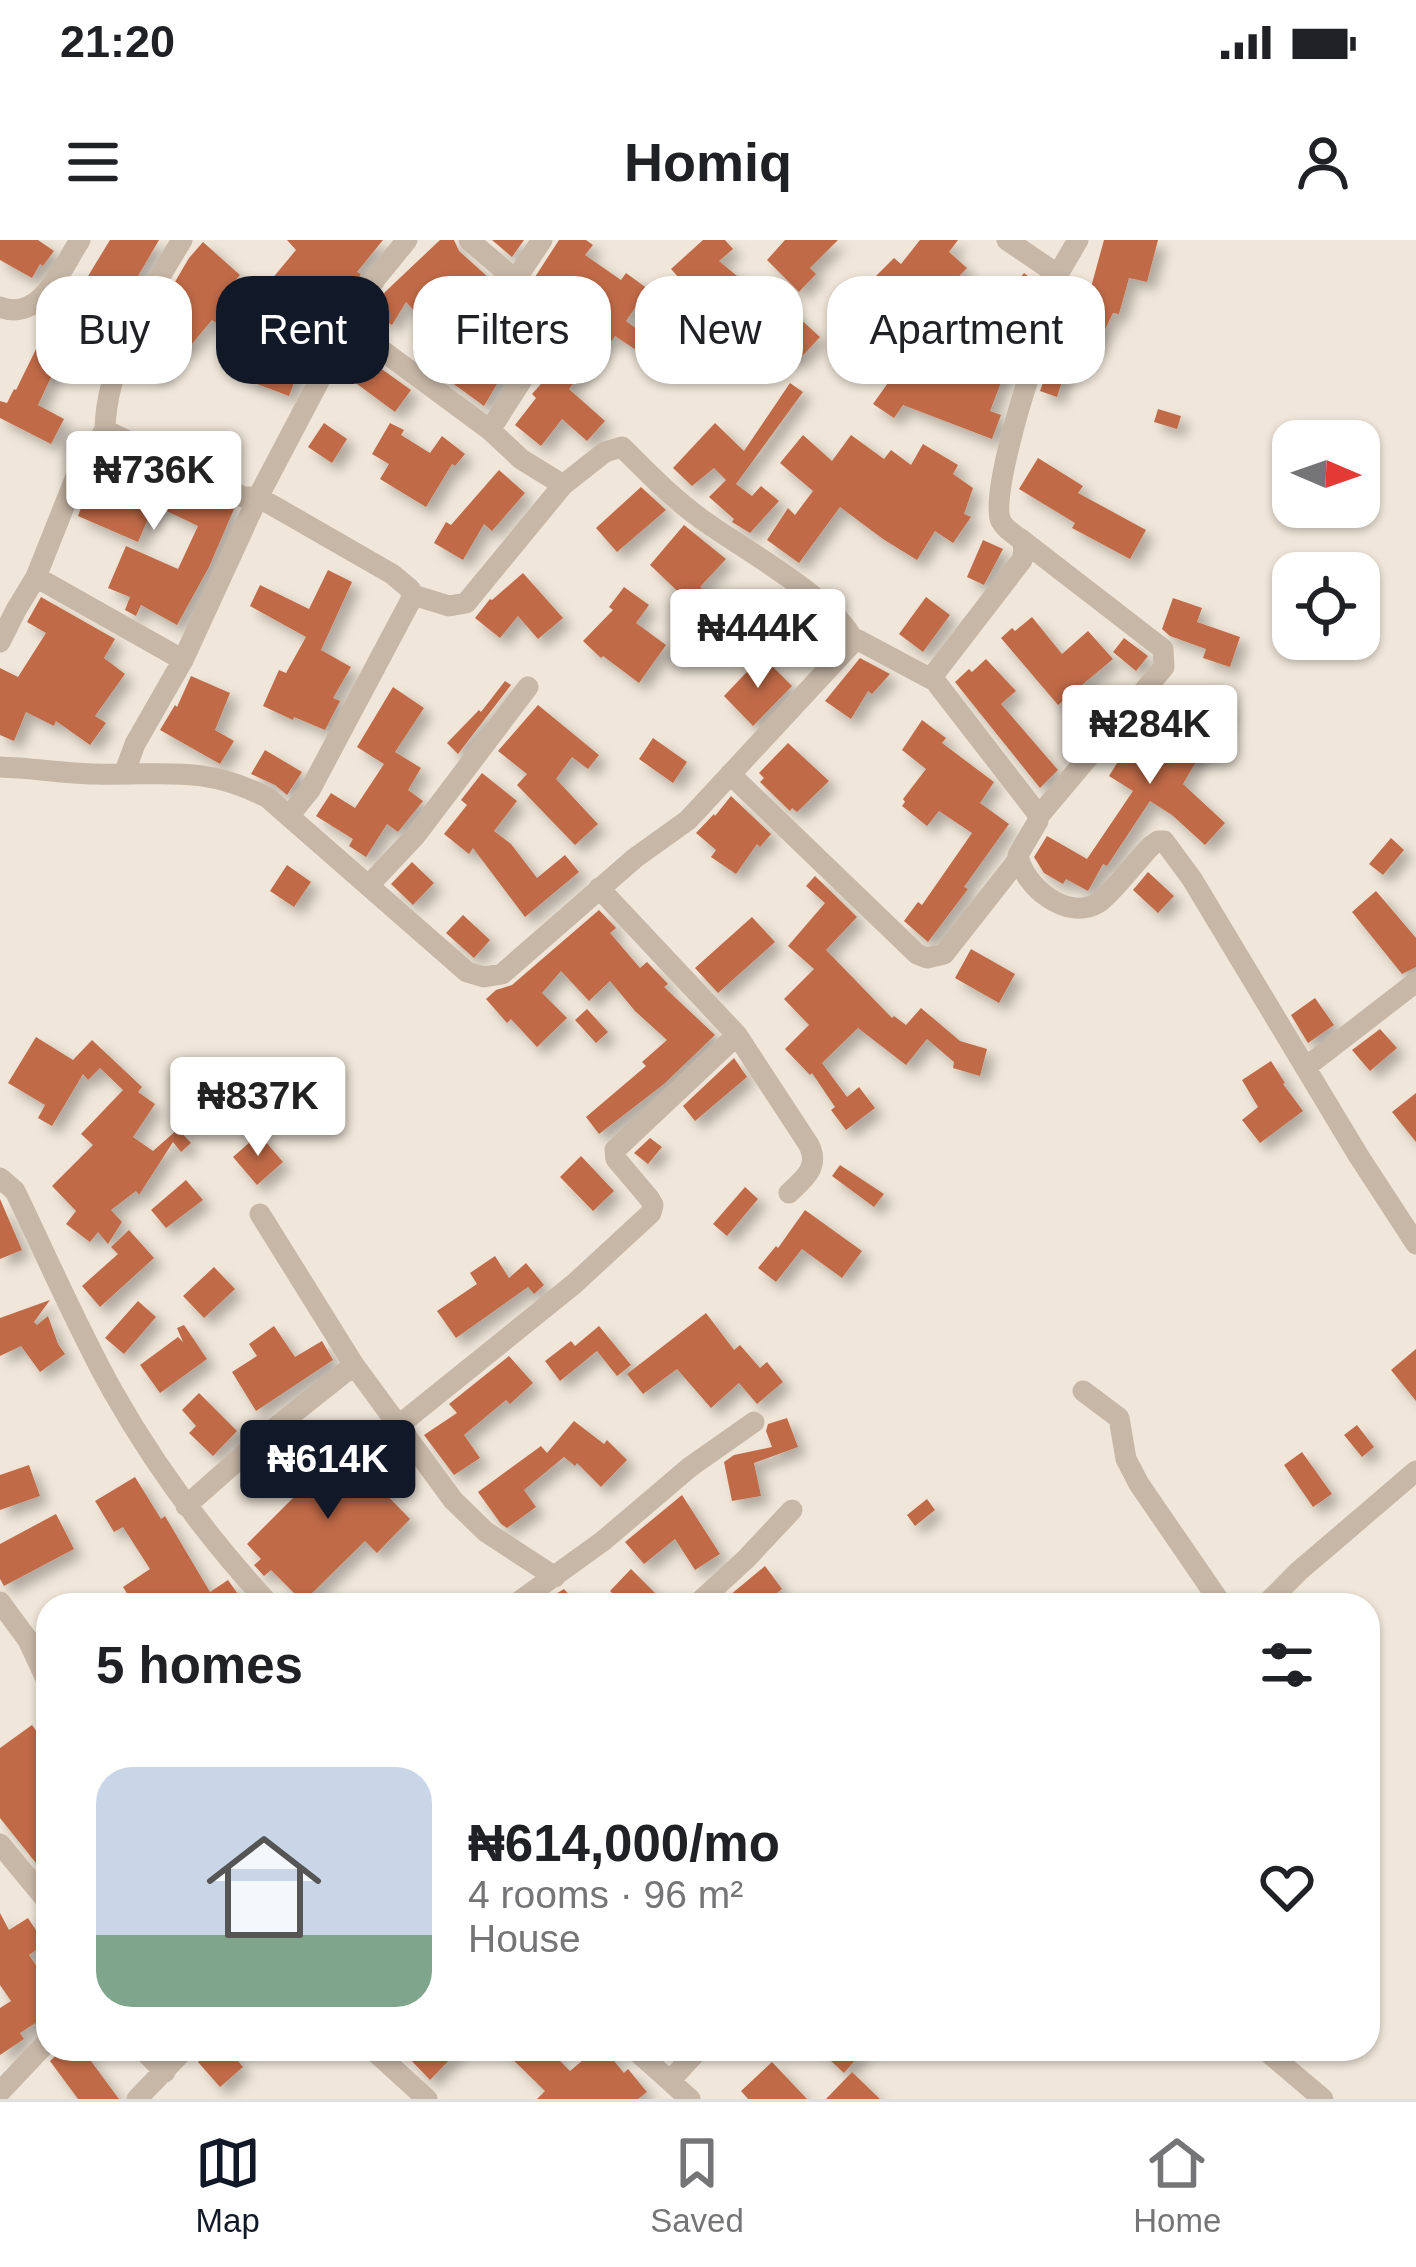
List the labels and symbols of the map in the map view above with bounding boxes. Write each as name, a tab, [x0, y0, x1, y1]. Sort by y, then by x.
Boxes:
north arrow	[1272, 420, 1380, 528]
pin: ₦736K	[70, 431, 238, 533]
pin: ₦444K	[674, 589, 842, 691]
pin: ₦284K	[1066, 685, 1234, 787]
pin: ₦837K	[174, 1057, 342, 1159]
pin: ₦614K	[244, 1420, 412, 1522]

